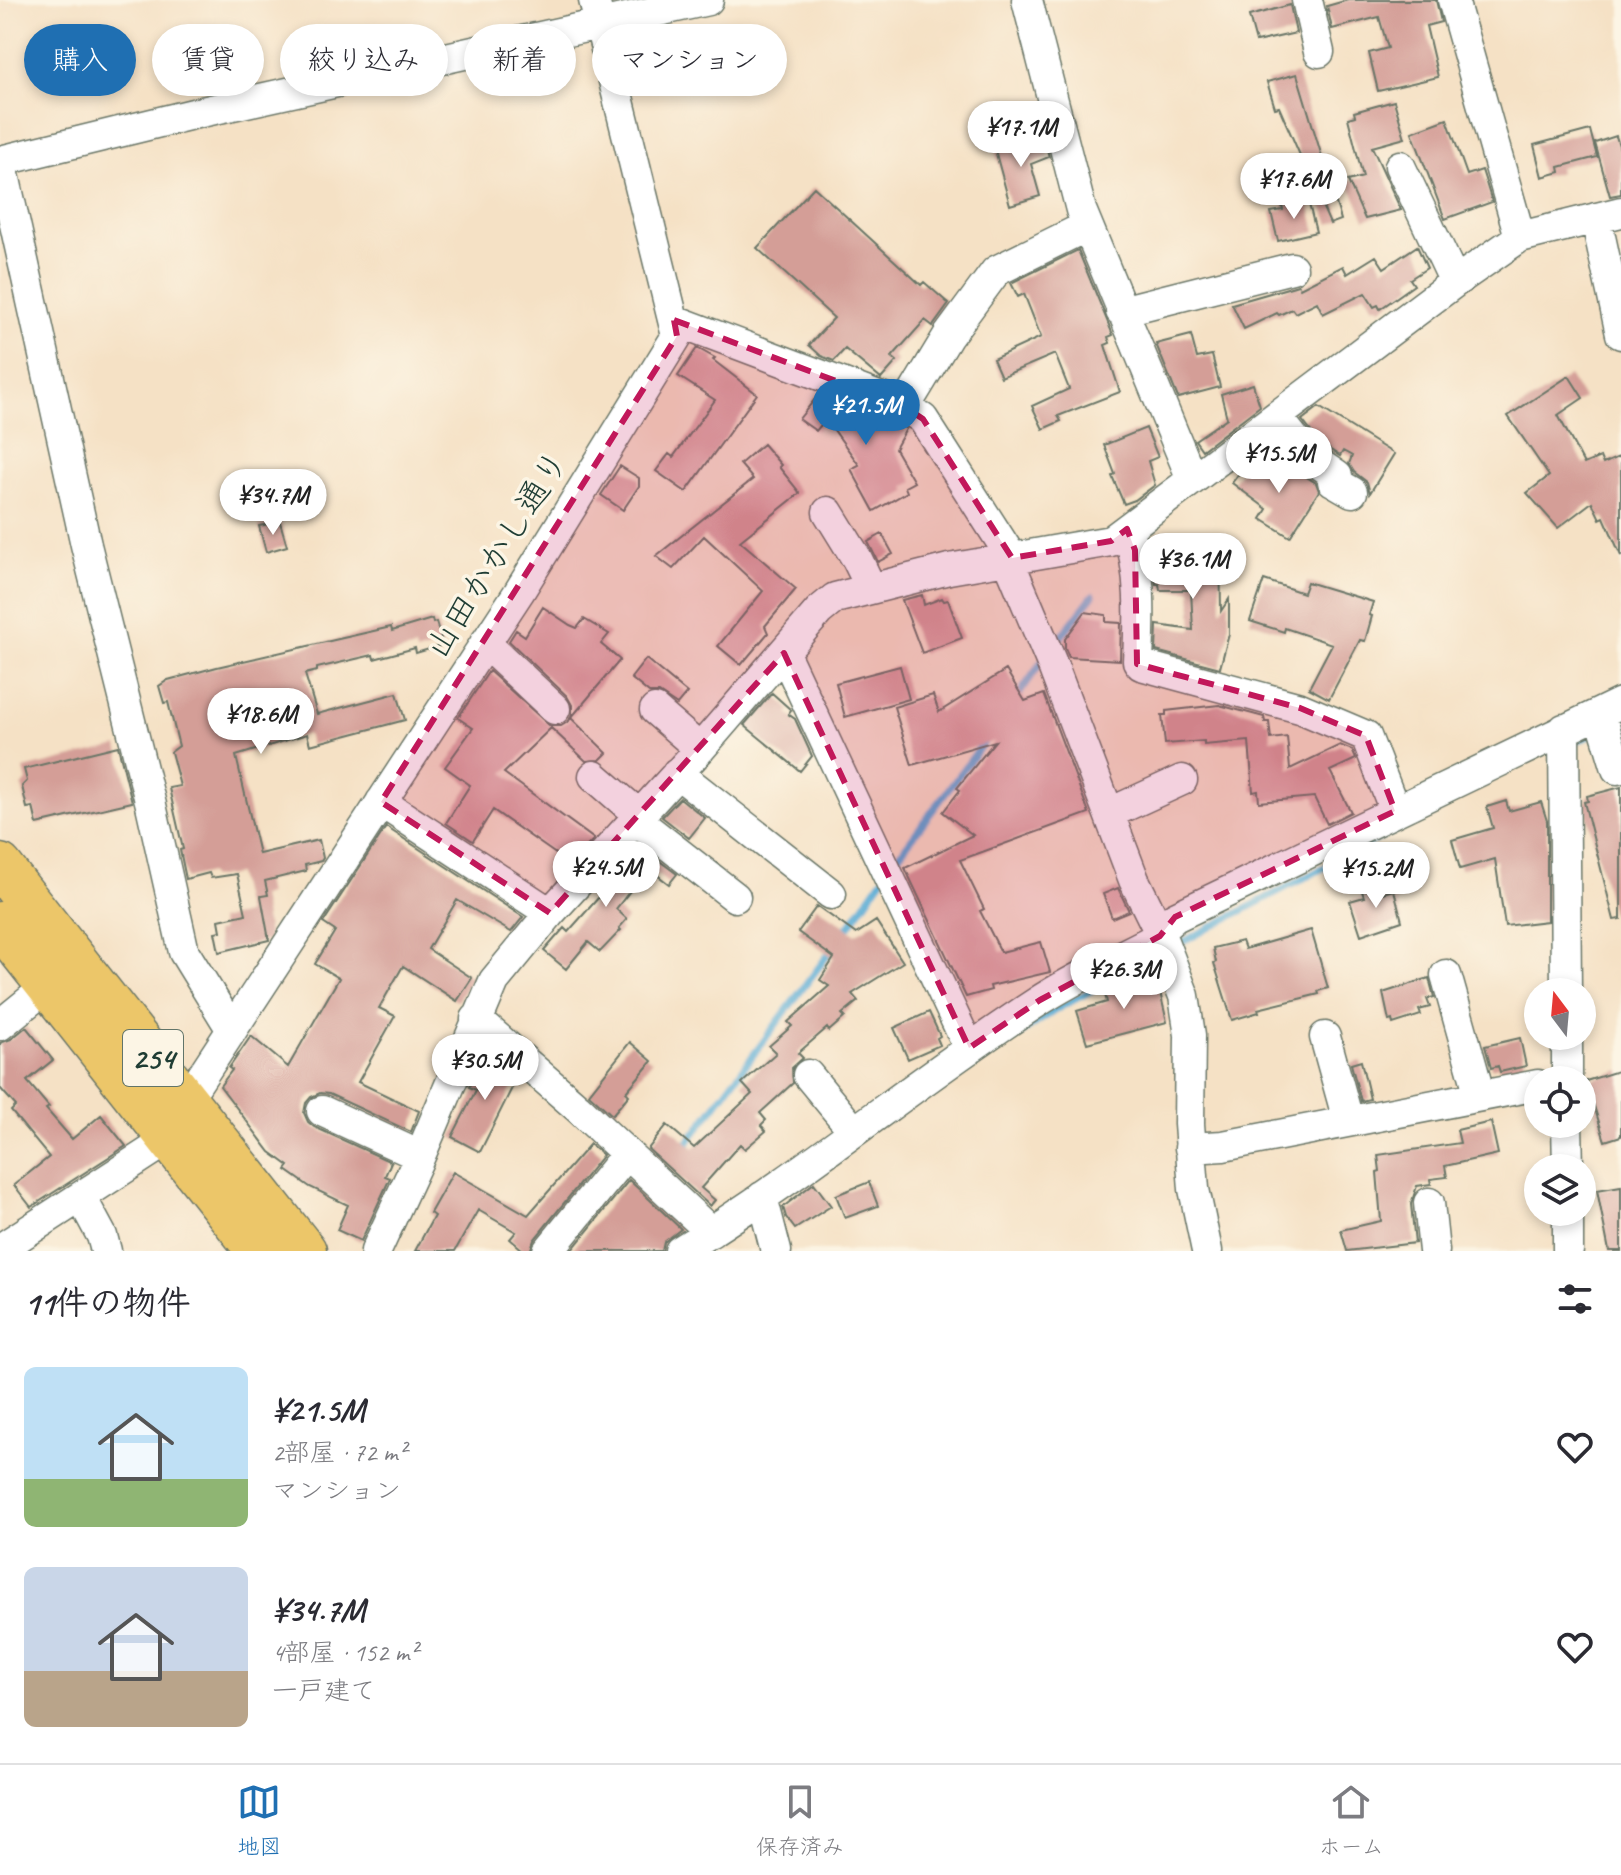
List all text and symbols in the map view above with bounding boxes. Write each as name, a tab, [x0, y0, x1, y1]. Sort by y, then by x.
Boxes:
chip: 購入	[24, 24, 136, 96]
chip: 賃貸	[152, 24, 264, 96]
chip: 絞り込み	[280, 24, 448, 96]
chip: 新着	[464, 24, 576, 96]
chip: マンション	[592, 24, 787, 96]
pin: ¥17.1M	[956, 101, 1086, 169]
text: ¥17.1M	[986, 110, 1056, 143]
pin: ¥17.6M	[1229, 153, 1359, 221]
text: ¥17.6M	[1258, 162, 1330, 195]
pin: ¥21.5M	[801, 379, 931, 447]
text: ¥21.5M	[831, 388, 901, 421]
pin: ¥15.5M	[1214, 427, 1344, 495]
text: ¥15.5M	[1244, 436, 1314, 469]
street label: 山田かかし通り	[415, 442, 578, 667]
pin: ¥34.7M	[208, 469, 338, 537]
text: ¥34.7M	[238, 478, 308, 511]
pin: ¥36.1M	[1128, 533, 1258, 601]
text: ¥36.1M	[1157, 542, 1229, 575]
pin: ¥18.6M	[196, 688, 326, 756]
text: ¥18.6M	[225, 697, 297, 730]
pin: ¥24.5M	[541, 841, 671, 909]
pin: ¥15.2M	[1311, 842, 1441, 910]
text: ¥24.5M	[571, 850, 641, 883]
text: ¥15.2M	[1341, 851, 1411, 884]
pin: ¥26.3M	[1059, 943, 1189, 1011]
text: ¥26.3M	[1088, 952, 1160, 985]
north arrow	[1524, 978, 1596, 1050]
map controls	[1524, 978, 1596, 1226]
road number: 254	[123, 1030, 183, 1086]
pin: ¥30.5M	[420, 1034, 550, 1102]
text: ¥30.5M	[450, 1043, 520, 1076]
button: locate	[1524, 1066, 1596, 1138]
button: layers	[1524, 1154, 1596, 1226]
icon: filters	[1553, 1277, 1597, 1321]
text: 11件の物件	[24, 1281, 191, 1324]
text: ¥21.5M	[272, 1388, 364, 1431]
icon: home	[88, 1399, 184, 1495]
icon: heart	[1553, 1425, 1597, 1469]
text: 2部屋 · 72 m²	[272, 1436, 406, 1469]
text: マンション	[272, 1474, 401, 1507]
text: ¥34.7M	[272, 1588, 365, 1631]
icon: home	[88, 1599, 184, 1695]
icon: heart	[1553, 1625, 1597, 1669]
text: 4部屋 · 152 m²	[272, 1636, 417, 1669]
text: 一戸建て	[272, 1674, 376, 1707]
tab: 地図	[237, 1780, 281, 1861]
tab: 保存済み	[756, 1780, 844, 1861]
tab: ホーム	[1319, 1780, 1384, 1861]

